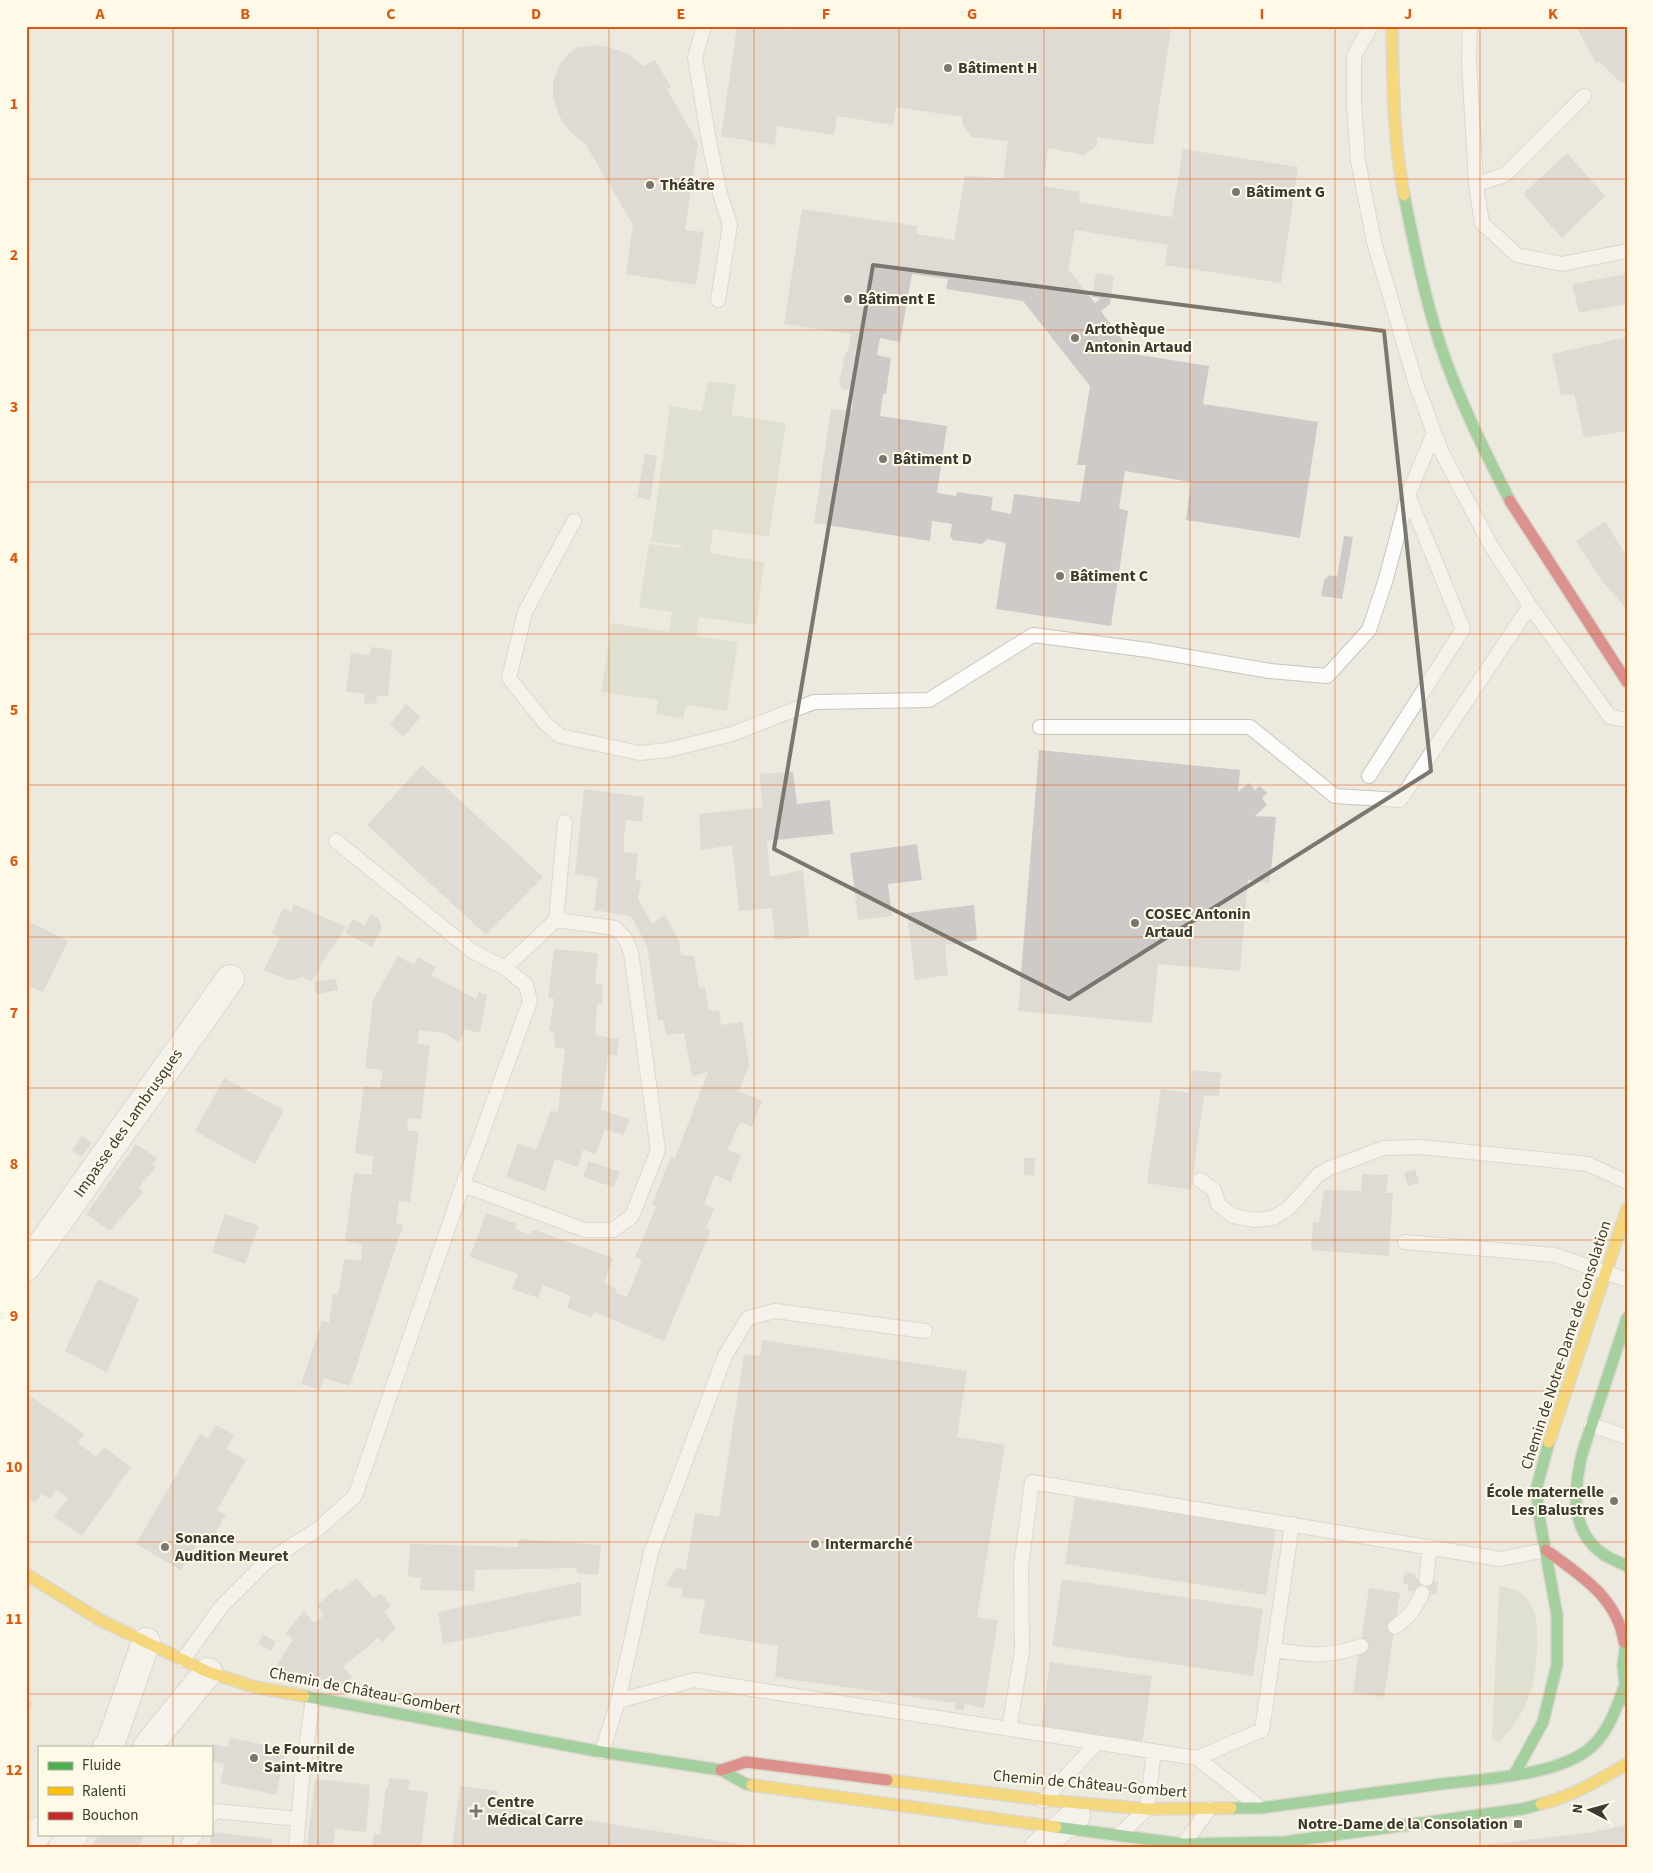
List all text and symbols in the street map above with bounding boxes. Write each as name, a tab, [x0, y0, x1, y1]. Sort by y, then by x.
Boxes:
text: A	[94, 3, 105, 25]
text: B	[240, 3, 250, 25]
text: C	[386, 3, 396, 25]
text: D	[531, 3, 541, 25]
text: E	[677, 3, 685, 25]
text: F	[822, 3, 830, 25]
text: G	[967, 3, 977, 25]
text: H	[1112, 3, 1122, 25]
text: I	[1260, 3, 1264, 25]
text: J	[1404, 3, 1412, 25]
text: K	[1548, 3, 1558, 25]
place label: Bâtiment H	[958, 57, 1038, 79]
marker: Bâtiment H	[942, 62, 954, 74]
text: 1	[10, 93, 18, 115]
place label: Théâtre	[660, 174, 715, 196]
marker: Théâtre	[644, 179, 656, 191]
place label: Bâtiment G	[1246, 181, 1325, 203]
marker: Bâtiment G	[1230, 186, 1242, 198]
text: 2	[10, 244, 18, 266]
place label: Bâtiment E	[858, 288, 936, 310]
marker: Bâtiment E	[842, 293, 854, 305]
place label: Artothèque Antonin Artaud	[1084, 318, 1192, 358]
marker: Artothèque Antonin Artaud	[1069, 332, 1081, 344]
text: 3	[10, 396, 18, 418]
place label: Bâtiment D	[893, 448, 972, 470]
marker: Bâtiment D	[877, 453, 889, 465]
text: 4	[10, 547, 19, 569]
place label: Bâtiment C	[1070, 565, 1148, 587]
marker: Bâtiment C	[1054, 570, 1066, 582]
text: 5	[10, 699, 18, 721]
text: 6	[10, 850, 18, 872]
place label: COSEC Antonin Artaud	[1144, 903, 1251, 943]
marker: COSEC Antonin Artaud	[1129, 917, 1141, 929]
text: 7	[10, 1002, 18, 1024]
street label: Impasse des Lambrusques	[68, 1044, 188, 1202]
text: 8	[10, 1153, 18, 1175]
street label: Chemin de Notre-Dame de Consolation	[1515, 1218, 1617, 1472]
text: 9	[10, 1305, 18, 1327]
text: 10	[6, 1456, 22, 1478]
place label: École maternelle Les Balustres	[1486, 1481, 1604, 1521]
marker: École maternelle Les Balustres	[1608, 1495, 1620, 1507]
place label: Sonance Audition Meuret	[174, 1527, 289, 1567]
place label: Intermarché	[825, 1533, 913, 1555]
marker: Intermarché	[809, 1538, 821, 1550]
marker: Sonance Audition Meuret	[159, 1541, 171, 1553]
text: 11	[6, 1608, 22, 1630]
street label: Chemin de Château-Gombert	[267, 1662, 463, 1720]
place label: Le Fournil de Saint-Mitre	[264, 1738, 355, 1778]
legend	[38, 1746, 212, 1836]
marker: Le Fournil de Saint-Mitre	[248, 1752, 260, 1764]
text: Fluide	[82, 1755, 121, 1776]
text: 12	[6, 1759, 22, 1781]
street label: Chemin de Château-Gombert	[992, 1765, 1189, 1803]
text: Ralenti	[82, 1781, 126, 1802]
north arrow	[1566, 1786, 1616, 1836]
place label: Centre Médical Carre	[487, 1791, 583, 1831]
text: N	[1568, 1803, 1588, 1814]
marker: Centre Médical Carre	[469, 1804, 483, 1818]
text: Bouchon	[82, 1805, 138, 1826]
place label: Notre-Dame de la Consolation	[1298, 1813, 1508, 1835]
marker: Notre-Dame de la Consolation	[1512, 1818, 1524, 1830]

